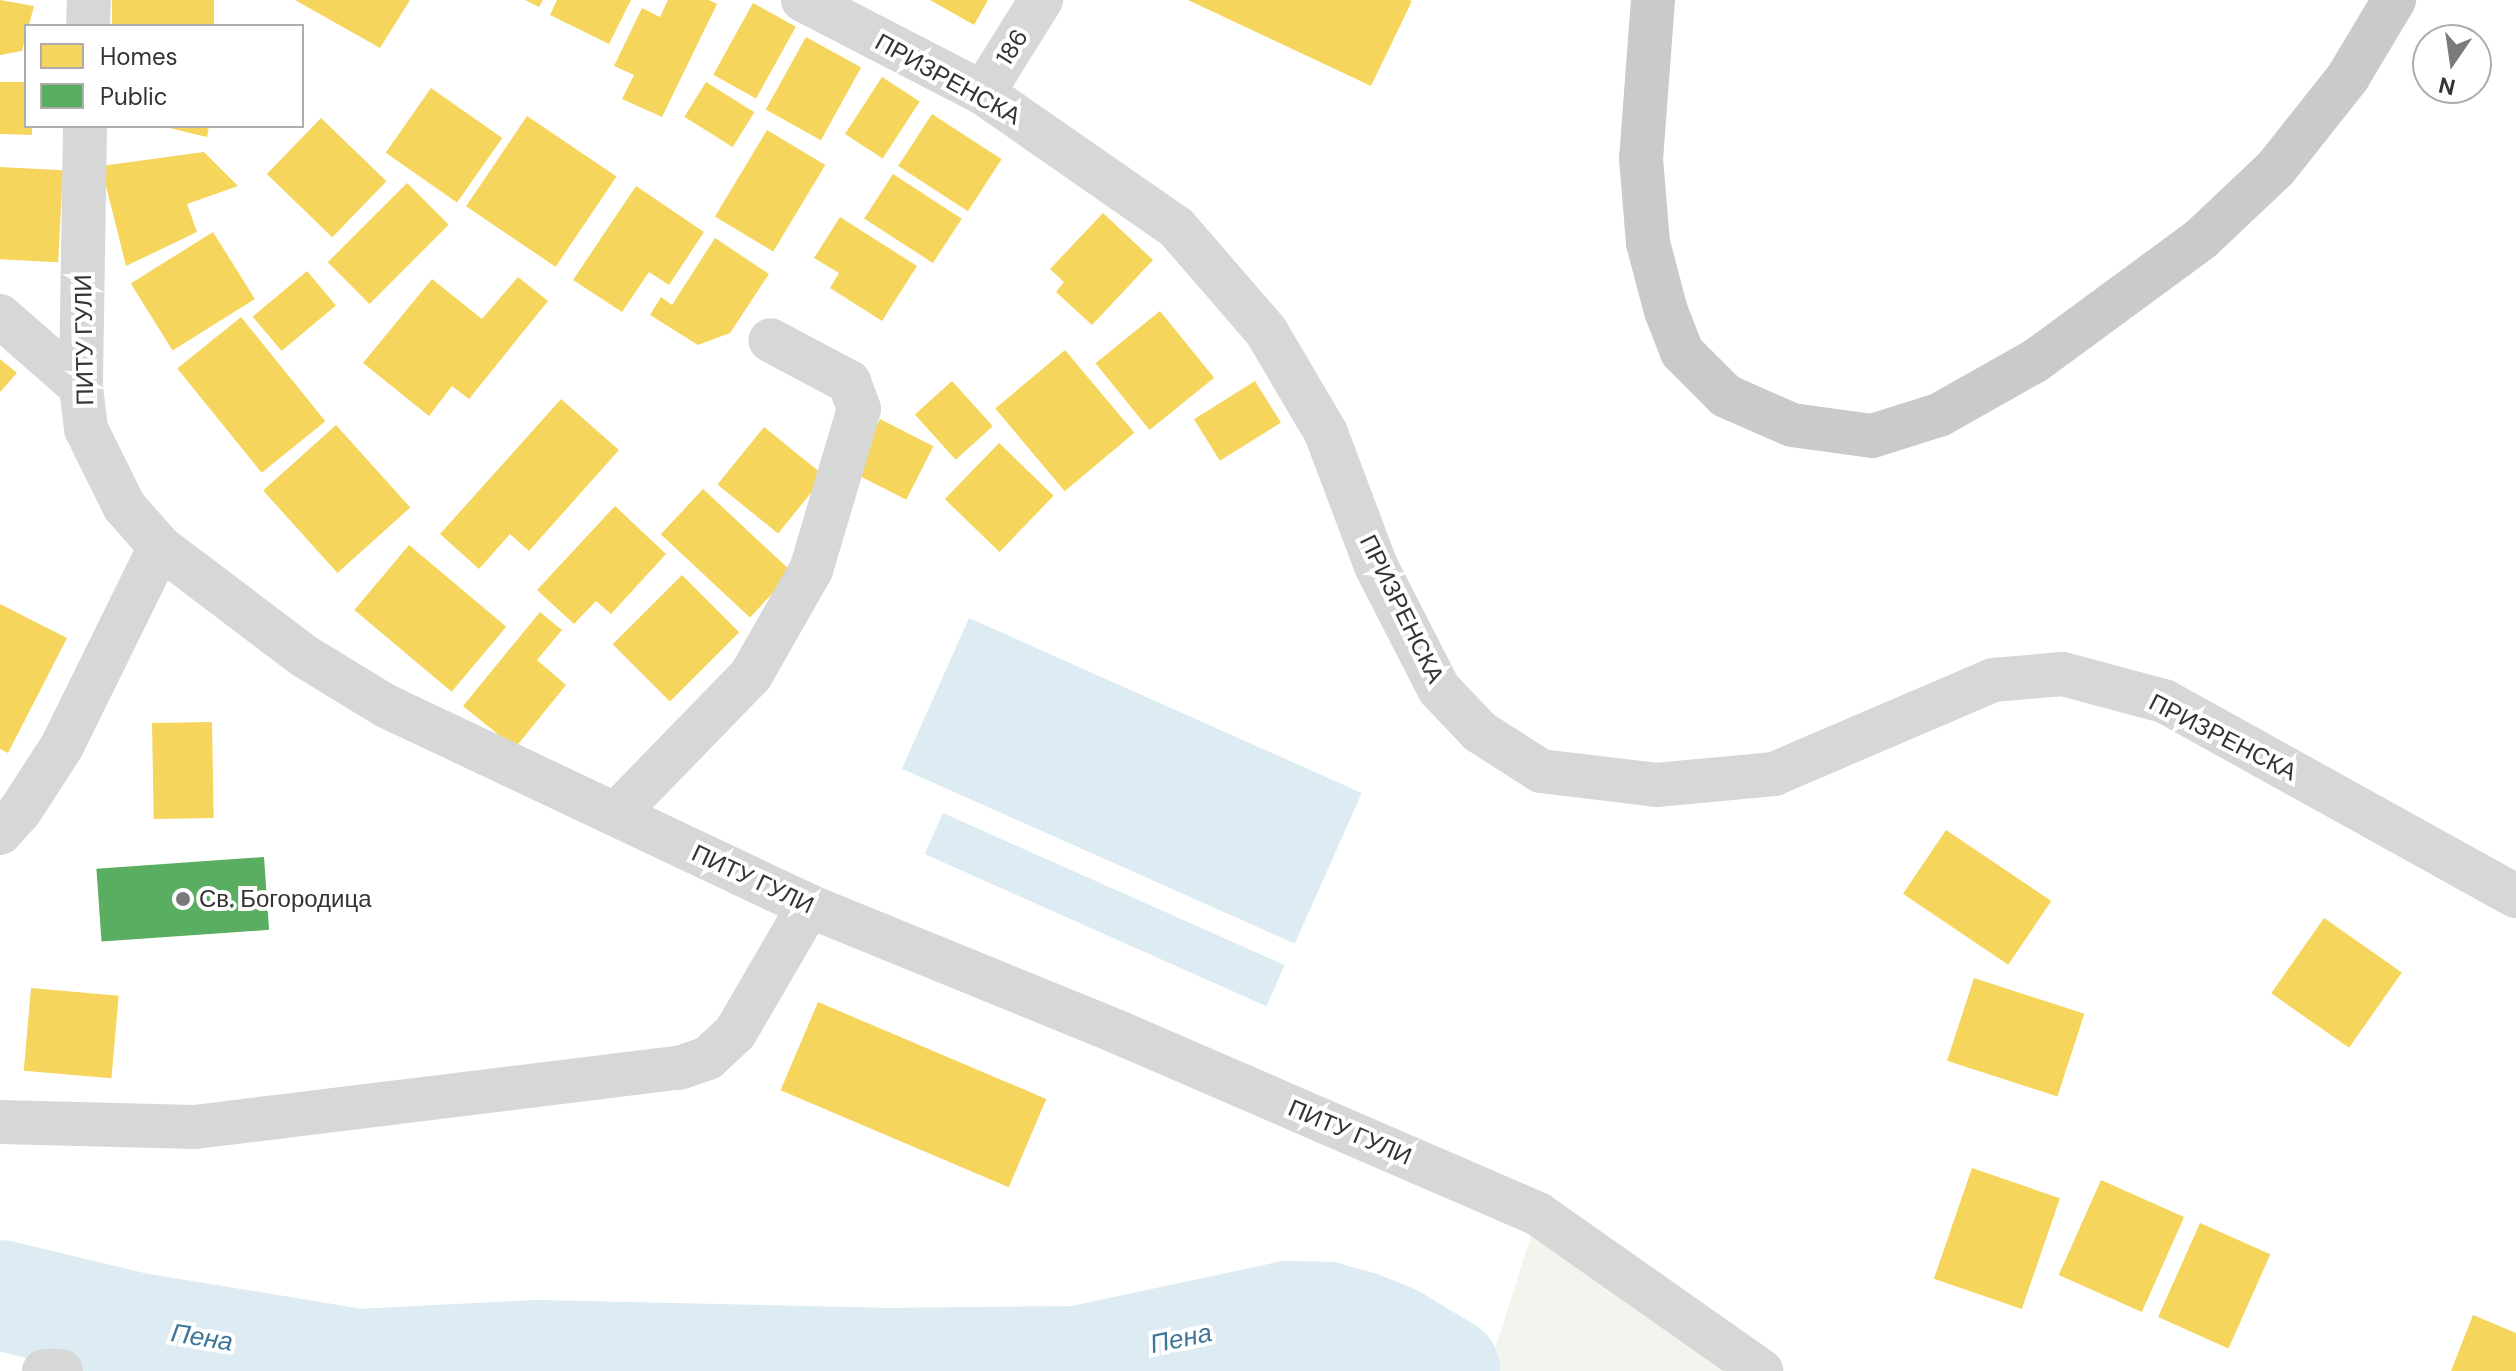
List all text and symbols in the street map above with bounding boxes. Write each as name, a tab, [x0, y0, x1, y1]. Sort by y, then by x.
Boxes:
legend	[24, 24, 304, 128]
street label: 186	[990, 24, 1034, 70]
north arrow	[2412, 24, 2492, 104]
street label: ПРИЗРЕНСКА	[870, 27, 1026, 131]
text: Homes	[100, 41, 178, 72]
text: N	[2436, 70, 2458, 102]
text: Public	[100, 81, 168, 112]
street label: ПИТУ ГУЛИ	[68, 274, 100, 406]
street label: ПРИЗРЕНСКА	[1354, 530, 1450, 688]
street label: ПРИЗРЕНСКА	[2144, 687, 2302, 787]
street label: ПИТУ ГУЛИ	[687, 838, 819, 920]
place label: Св. Богородица	[199, 885, 372, 913]
marker: Св. Богородица	[174, 890, 192, 908]
street label: ПИТУ ГУЛИ	[1284, 1093, 1416, 1171]
water label: Пена	[1147, 1317, 1215, 1361]
water label: Пена	[169, 1318, 235, 1358]

